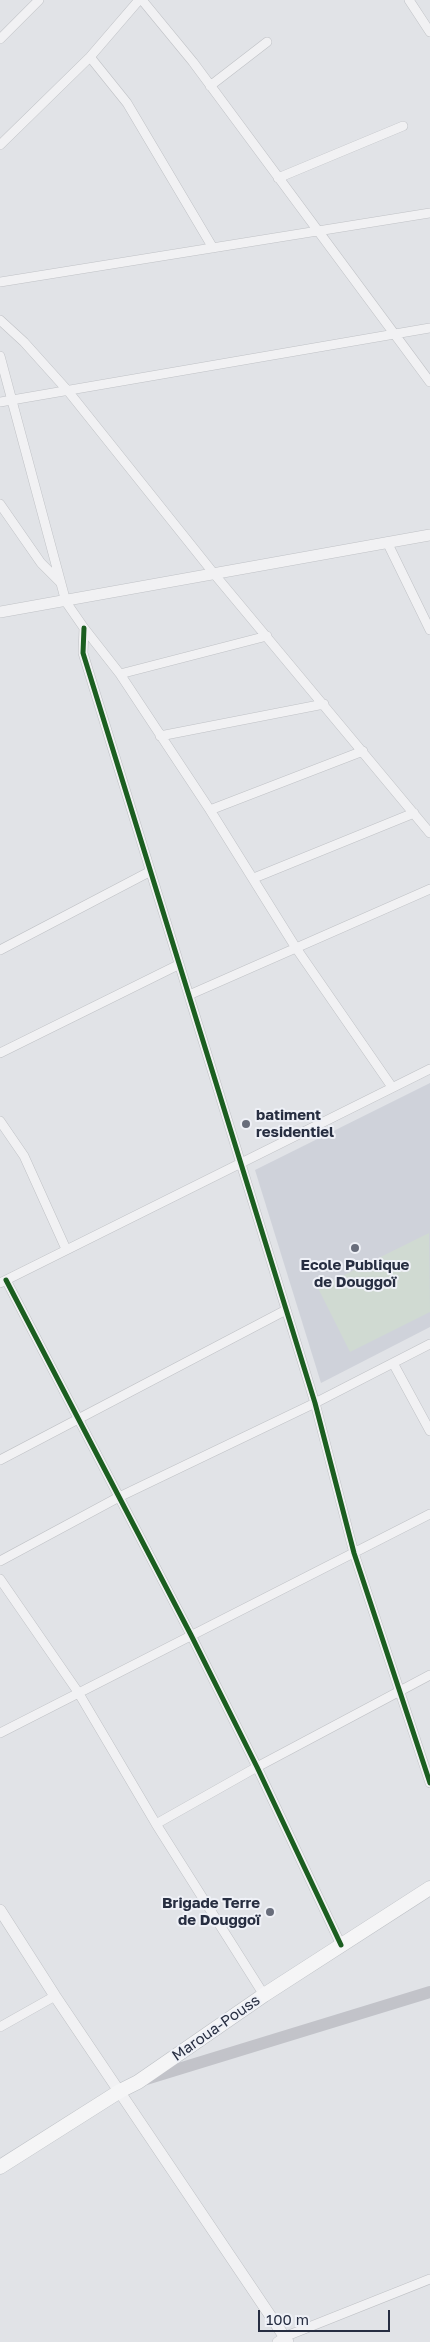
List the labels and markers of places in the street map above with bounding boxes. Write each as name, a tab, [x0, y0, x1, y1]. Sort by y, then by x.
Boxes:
place label: batiment residentiel	[256, 1106, 334, 1141]
marker: batiment residentiel	[240, 1118, 252, 1130]
marker: Ecole Publique de Douggoï	[349, 1242, 361, 1254]
place label: Ecole Publique de Douggoï	[301, 1256, 409, 1291]
place label: Brigade Terre de Douggoï	[162, 1894, 260, 1929]
marker: Brigade Terre de Douggoï	[264, 1906, 276, 1918]

